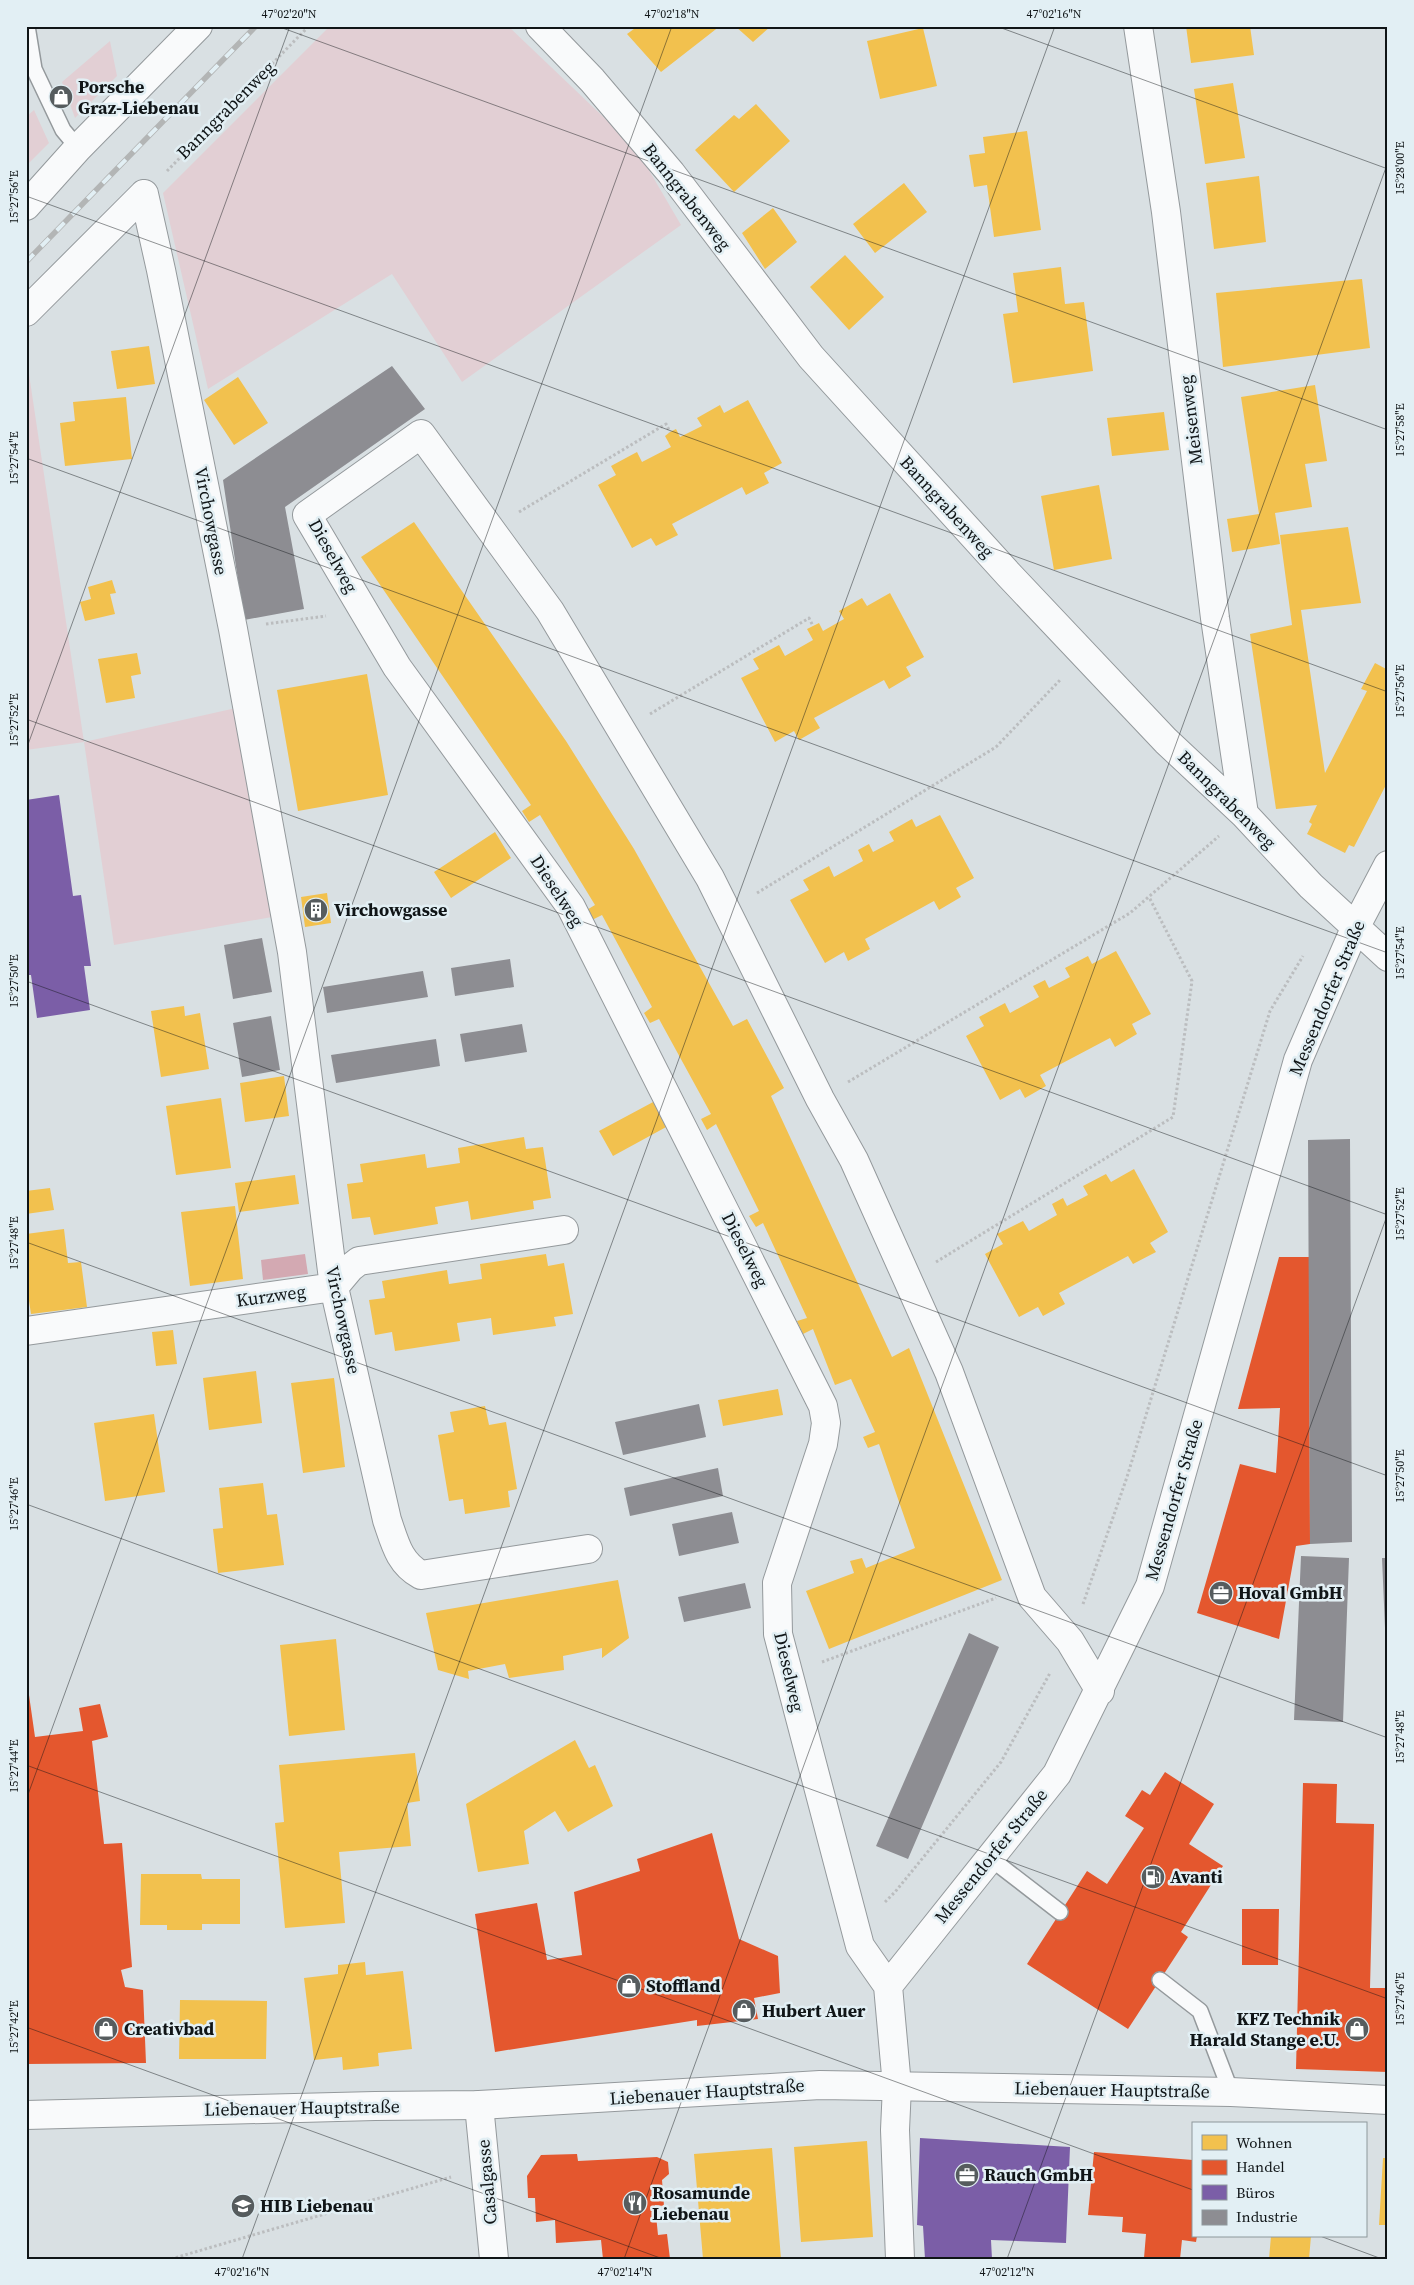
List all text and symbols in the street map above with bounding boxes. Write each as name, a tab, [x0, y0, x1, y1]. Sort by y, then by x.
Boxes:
text: 47°02'20"N	[261, 6, 317, 22]
text: 47°02'18"N	[644, 6, 700, 22]
text: 47°02'16"N	[1026, 6, 1082, 22]
street label: Banngrabenweg	[171, 55, 280, 164]
place label: Porsche Graz-Liebenau	[78, 74, 199, 120]
shop icon: Porsche Graz-Liebenau	[48, 84, 74, 110]
street label: Banngrabenweg	[638, 138, 737, 256]
text: 15°28'00"E	[1392, 141, 1408, 195]
text: 15°27'56"E	[6, 170, 22, 224]
street label: Meisenweg	[1173, 374, 1208, 466]
text: 15°27'58"E	[1392, 403, 1408, 457]
text: 15°27'54"E	[6, 431, 22, 485]
street label: Banngrabenweg	[895, 450, 1000, 563]
street label: Virchowgasse	[189, 465, 234, 577]
street label: Dieselweg	[303, 514, 364, 597]
text: 15°27'56"E	[1392, 664, 1408, 718]
text: 15°27'52"E	[6, 693, 22, 747]
street label: Banngrabenweg	[1173, 745, 1282, 854]
street label: Dieselweg	[525, 850, 590, 932]
building icon: Virchowgasse	[303, 897, 329, 923]
place label: Virchowgasse	[334, 897, 447, 922]
street label: Messendorfer Straße	[1282, 916, 1371, 1079]
text: 15°27'54"E	[1392, 926, 1408, 980]
text: 15°27'50"E	[6, 954, 22, 1008]
text: 15°27'52"E	[1392, 1187, 1408, 1241]
street label: Dieselweg	[716, 1208, 775, 1292]
text: 15°27'48"E	[6, 1216, 22, 1270]
street label: Virchowgasse	[320, 1263, 367, 1376]
street label: Kurzweg	[235, 1278, 307, 1313]
street label: Messendorfer Straße	[1139, 1416, 1209, 1584]
text: 15°27'50"E	[1392, 1449, 1408, 1503]
text: 15°27'46"E	[6, 1477, 22, 1531]
office icon: Hoval GmbH	[1208, 1580, 1234, 1606]
place label: Hoval GmbH	[1238, 1580, 1343, 1605]
street label: Dieselweg	[768, 1630, 811, 1714]
text: 15°27'48"E	[1392, 1710, 1408, 1764]
text: 15°27'44"E	[6, 1739, 22, 1793]
street label: Messendorfer Straße	[928, 1783, 1053, 1928]
fuel station icon: Avanti	[1140, 1864, 1166, 1890]
place label: Avanti	[1170, 1864, 1223, 1889]
text: 15°27'46"E	[1392, 1972, 1408, 2026]
shop icon: Stoffland	[616, 1973, 642, 1999]
place label: Stoffland	[646, 1973, 721, 1998]
shop icon: Hubert Auer	[731, 1998, 757, 2024]
place label: Hubert Auer	[762, 1998, 866, 2023]
text: 15°27'42"E	[6, 2000, 22, 2054]
place label: KFZ Technik Harald Stange e.U.	[1189, 2006, 1340, 2052]
shop icon: Creativbad	[93, 2016, 119, 2042]
place label: Creativbad	[124, 2016, 215, 2041]
shop icon: KFZ Technik Harald Stange e.U.	[1344, 2016, 1370, 2042]
street label: Liebenauer Hauptstraße	[609, 2072, 805, 2111]
street label: Liebenauer Hauptstraße	[1014, 2075, 1210, 2104]
street label: Liebenauer Hauptstraße	[204, 2093, 400, 2122]
legend	[1192, 2122, 1366, 2238]
text: Wohnen	[1236, 2132, 1292, 2153]
street label: Casalgasse	[470, 2138, 503, 2226]
text: Handel	[1236, 2156, 1285, 2177]
office icon: Rauch GmbH	[954, 2162, 980, 2188]
place label: Rauch GmbH	[984, 2162, 1093, 2187]
place label: Rosamunde Liebenau	[652, 2180, 750, 2226]
text: Büros	[1236, 2182, 1275, 2203]
restaurant icon: Rosamunde Liebenau	[622, 2190, 648, 2216]
school or university icon: HIB Liebenau	[230, 2193, 256, 2219]
place label: HIB Liebenau	[260, 2193, 373, 2218]
text: Industrie	[1236, 2206, 1298, 2227]
text: 47°02'16"N	[214, 2264, 270, 2280]
text: 47°02'14"N	[597, 2264, 653, 2280]
text: 47°02'12"N	[979, 2264, 1035, 2280]

